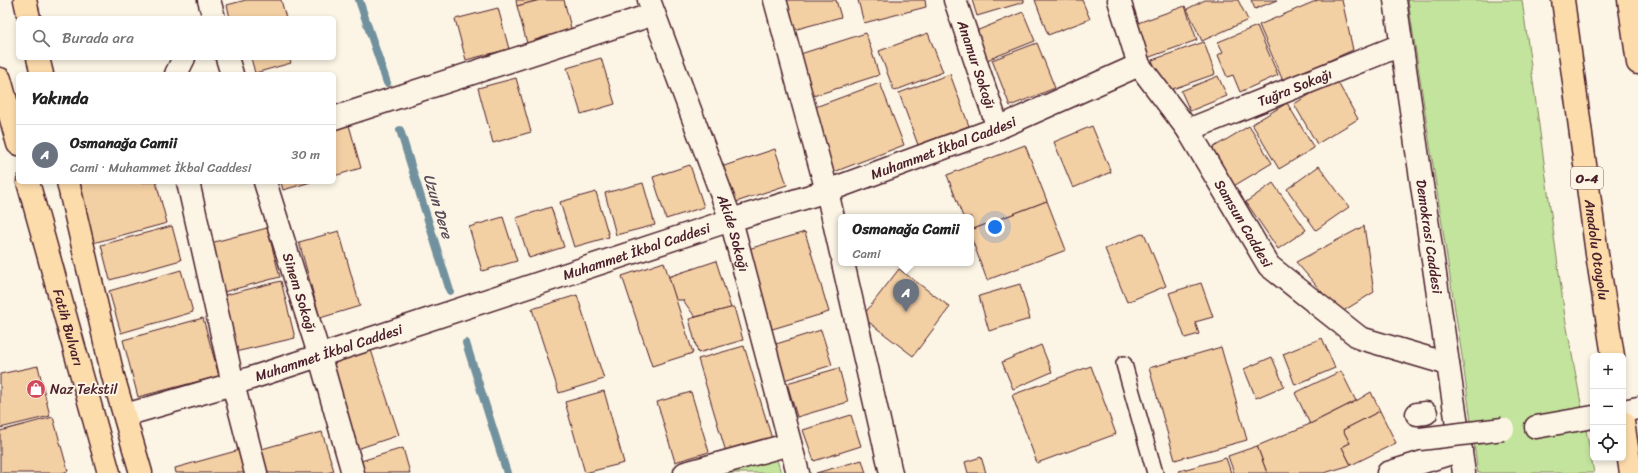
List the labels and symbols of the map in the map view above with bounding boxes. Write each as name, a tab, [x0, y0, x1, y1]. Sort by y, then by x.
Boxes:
street label: Anamur Sokağı	[949, 16, 1003, 113]
street label: Tuğra Sokağı	[1254, 62, 1336, 114]
street label: Muhammet İkbal Caddesi	[867, 109, 1022, 187]
road number: O-4	[1571, 167, 1603, 189]
water label: Uzun Dere	[416, 170, 461, 243]
street label: Samsun Caddesi	[1207, 175, 1280, 274]
street label: Demokrasi Caddesi	[1408, 178, 1450, 297]
street label: Akide Sokağı	[709, 190, 756, 275]
street label: Anadolu Otoyolu	[1577, 197, 1616, 303]
street label: Muhammet İkbal Caddesi	[559, 215, 715, 288]
your location	[985, 217, 1005, 237]
street label: Sinem Sokağı	[275, 249, 324, 336]
pin: A	[893, 279, 919, 312]
street label: Fatih Bulvarı	[45, 286, 91, 369]
street label: Muhammet İkbal Caddesi	[252, 317, 407, 389]
place label: Naz Tekstil	[50, 377, 119, 402]
shop icon: Naz Tekstil	[25, 378, 47, 400]

